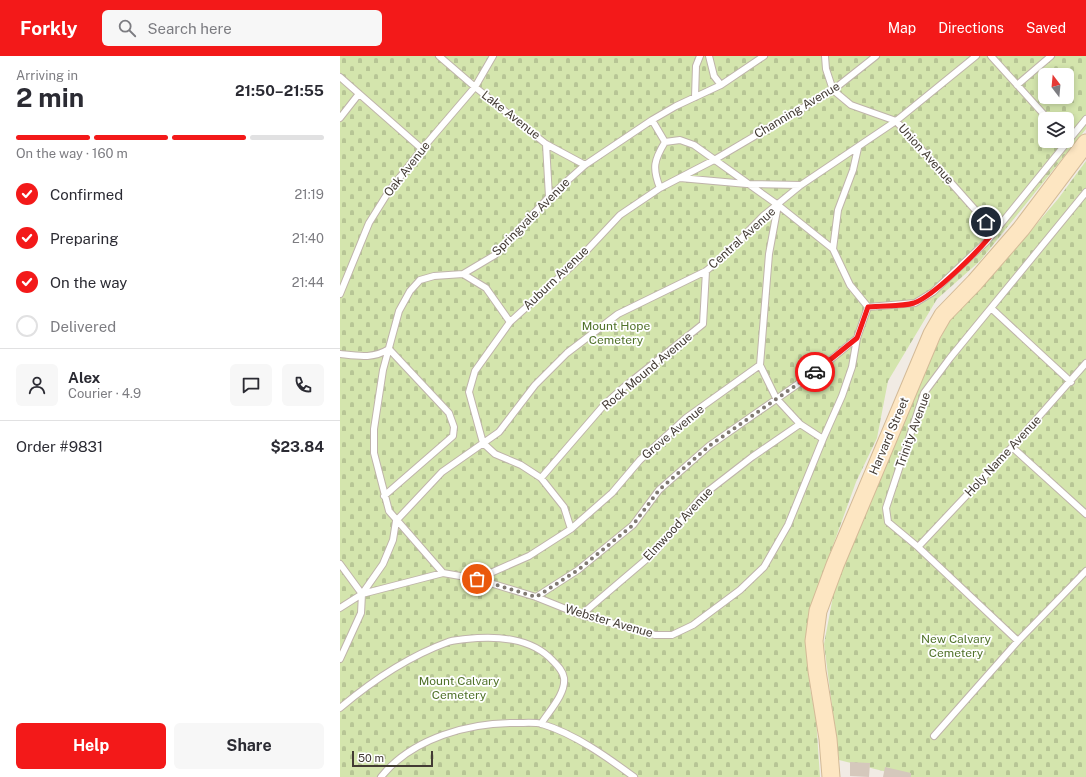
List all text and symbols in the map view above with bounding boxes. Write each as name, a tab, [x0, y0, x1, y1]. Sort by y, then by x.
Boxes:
search box	[102, 10, 382, 46]
text: Forkly	[20, 17, 78, 39]
icon: search	[116, 17, 138, 39]
text: Search here	[148, 20, 232, 37]
text: Map	[888, 20, 916, 36]
text: Directions	[938, 20, 1004, 36]
text: Saved	[1026, 20, 1066, 36]
text: Arriving in	[16, 68, 78, 83]
north arrow	[1038, 68, 1074, 104]
map controls	[1038, 68, 1074, 148]
street label: Channing Avenue	[752, 79, 842, 141]
text: 2 min	[16, 82, 84, 113]
text: 21:50–21:55	[235, 82, 324, 99]
street label: Lake Avenue	[479, 88, 543, 142]
button: layers	[1038, 112, 1074, 148]
street label: Union Avenue	[895, 121, 957, 187]
street label: Oak Avenue	[381, 138, 433, 199]
text: On the way · 160 m	[16, 146, 128, 161]
street label: Springvale Avenue	[489, 175, 573, 259]
icon: check	[16, 183, 38, 205]
text: Confirmed	[50, 186, 123, 203]
text: 21:19	[295, 187, 324, 202]
street label: Central Avenue	[706, 204, 779, 272]
pin	[969, 205, 1003, 239]
icon: home	[975, 211, 997, 233]
icon: check	[16, 227, 38, 249]
text: Preparing	[50, 230, 119, 247]
text: 21:40	[292, 231, 324, 246]
street label: Auburn Avenue	[520, 243, 592, 313]
icon: check	[16, 271, 38, 293]
text: On the way	[50, 274, 127, 291]
text: 21:44	[292, 275, 324, 290]
text: Delivered	[50, 318, 116, 335]
park label: Mount Hope Cemetery	[582, 319, 650, 347]
street label: Rock Mound Avenue	[599, 329, 695, 413]
courier	[795, 352, 835, 392]
icon: car	[804, 361, 826, 383]
button: person	[16, 364, 58, 406]
button: chat	[230, 364, 272, 406]
button: phone	[282, 364, 324, 406]
text: Alex	[68, 369, 100, 386]
text: Courier · 4.9	[68, 386, 141, 401]
street label: Trinity Avenue	[893, 390, 933, 470]
street label: Harvard Street	[866, 395, 912, 477]
street label: Grove Avenue	[639, 402, 707, 462]
street label: Holy Name Avenue	[962, 413, 1044, 499]
text: Order #9831	[16, 438, 103, 455]
text: $23.84	[270, 438, 324, 455]
street label: Elmwood Avenue	[640, 484, 716, 564]
pin	[460, 562, 494, 596]
icon: bag	[466, 568, 488, 590]
street label: Webster Avenue	[563, 602, 655, 640]
park label: New Calvary Cemetery	[921, 632, 992, 660]
park label: Mount Calvary Cemetery	[419, 674, 500, 702]
button: Help	[16, 723, 166, 769]
button: Share	[174, 723, 324, 769]
scale bar	[352, 749, 433, 768]
text: 50 m	[358, 752, 384, 764]

